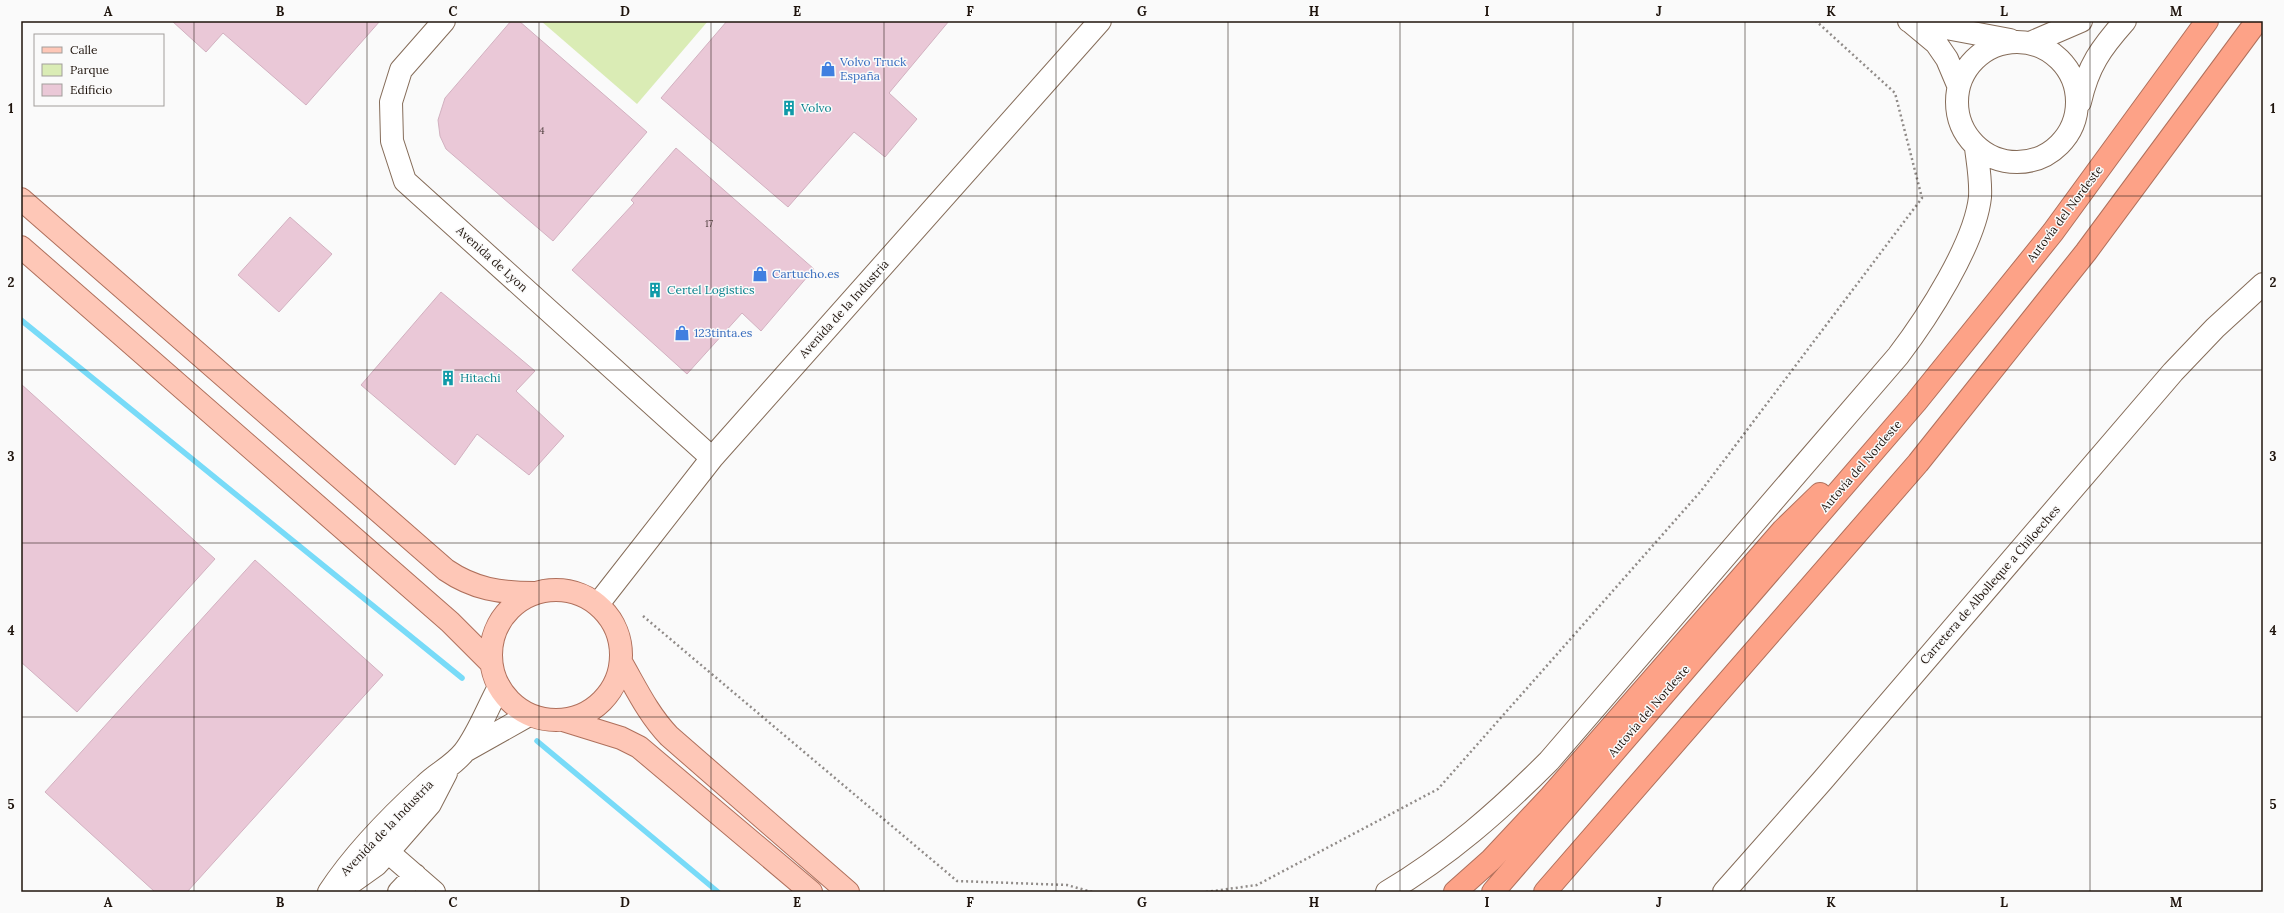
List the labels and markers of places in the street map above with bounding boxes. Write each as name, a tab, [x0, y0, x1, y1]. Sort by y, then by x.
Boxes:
place label: Volvo Truck España	[839, 54, 907, 83]
shop icon: Volvo Truck España	[819, 60, 837, 78]
building icon: Volvo	[780, 99, 798, 117]
place label: Volvo	[800, 100, 832, 115]
shop icon: Cartucho.es	[751, 265, 769, 283]
place label: Cartucho.es	[772, 266, 840, 281]
building icon: Certel Logistics	[646, 281, 664, 299]
place label: Certel Logistics	[667, 282, 755, 297]
shop icon: 123tinta.es	[673, 324, 691, 342]
place label: 123tinta.es	[694, 325, 753, 340]
building icon: Hitachi	[439, 369, 457, 387]
place label: Hitachi	[460, 370, 501, 385]

